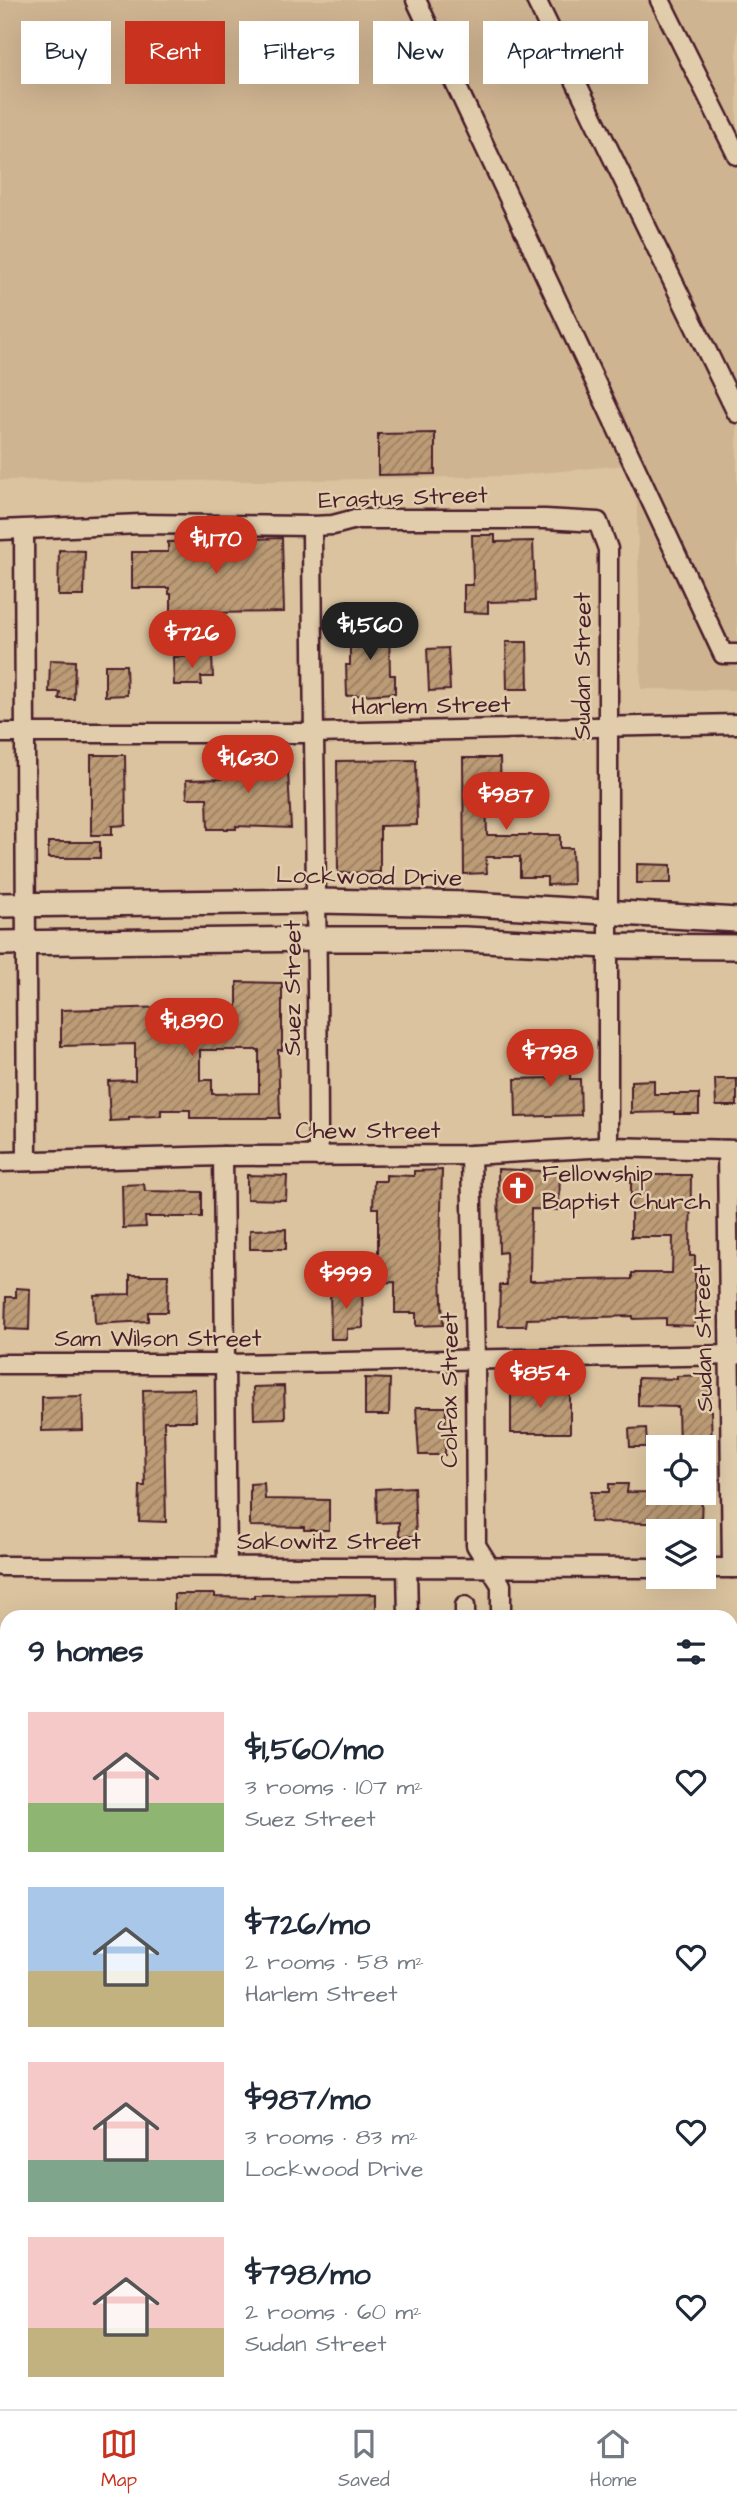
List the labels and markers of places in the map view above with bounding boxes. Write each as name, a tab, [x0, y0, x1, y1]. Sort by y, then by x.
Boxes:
pin: $1,170	[159, 516, 273, 576]
pin: $1,560	[313, 602, 427, 662]
pin: $726	[151, 610, 233, 670]
pin: $1,630	[191, 736, 305, 795]
pin: $987	[465, 772, 547, 832]
pin: $1,890	[135, 998, 249, 1058]
pin: $798	[509, 1030, 591, 1089]
place label: Fellowship Baptist Church	[542, 1157, 711, 1219]
church icon: Fellowship Baptist Church	[499, 1169, 537, 1207]
pin: $999	[305, 1252, 387, 1311]
pin: $854	[499, 1350, 581, 1410]

